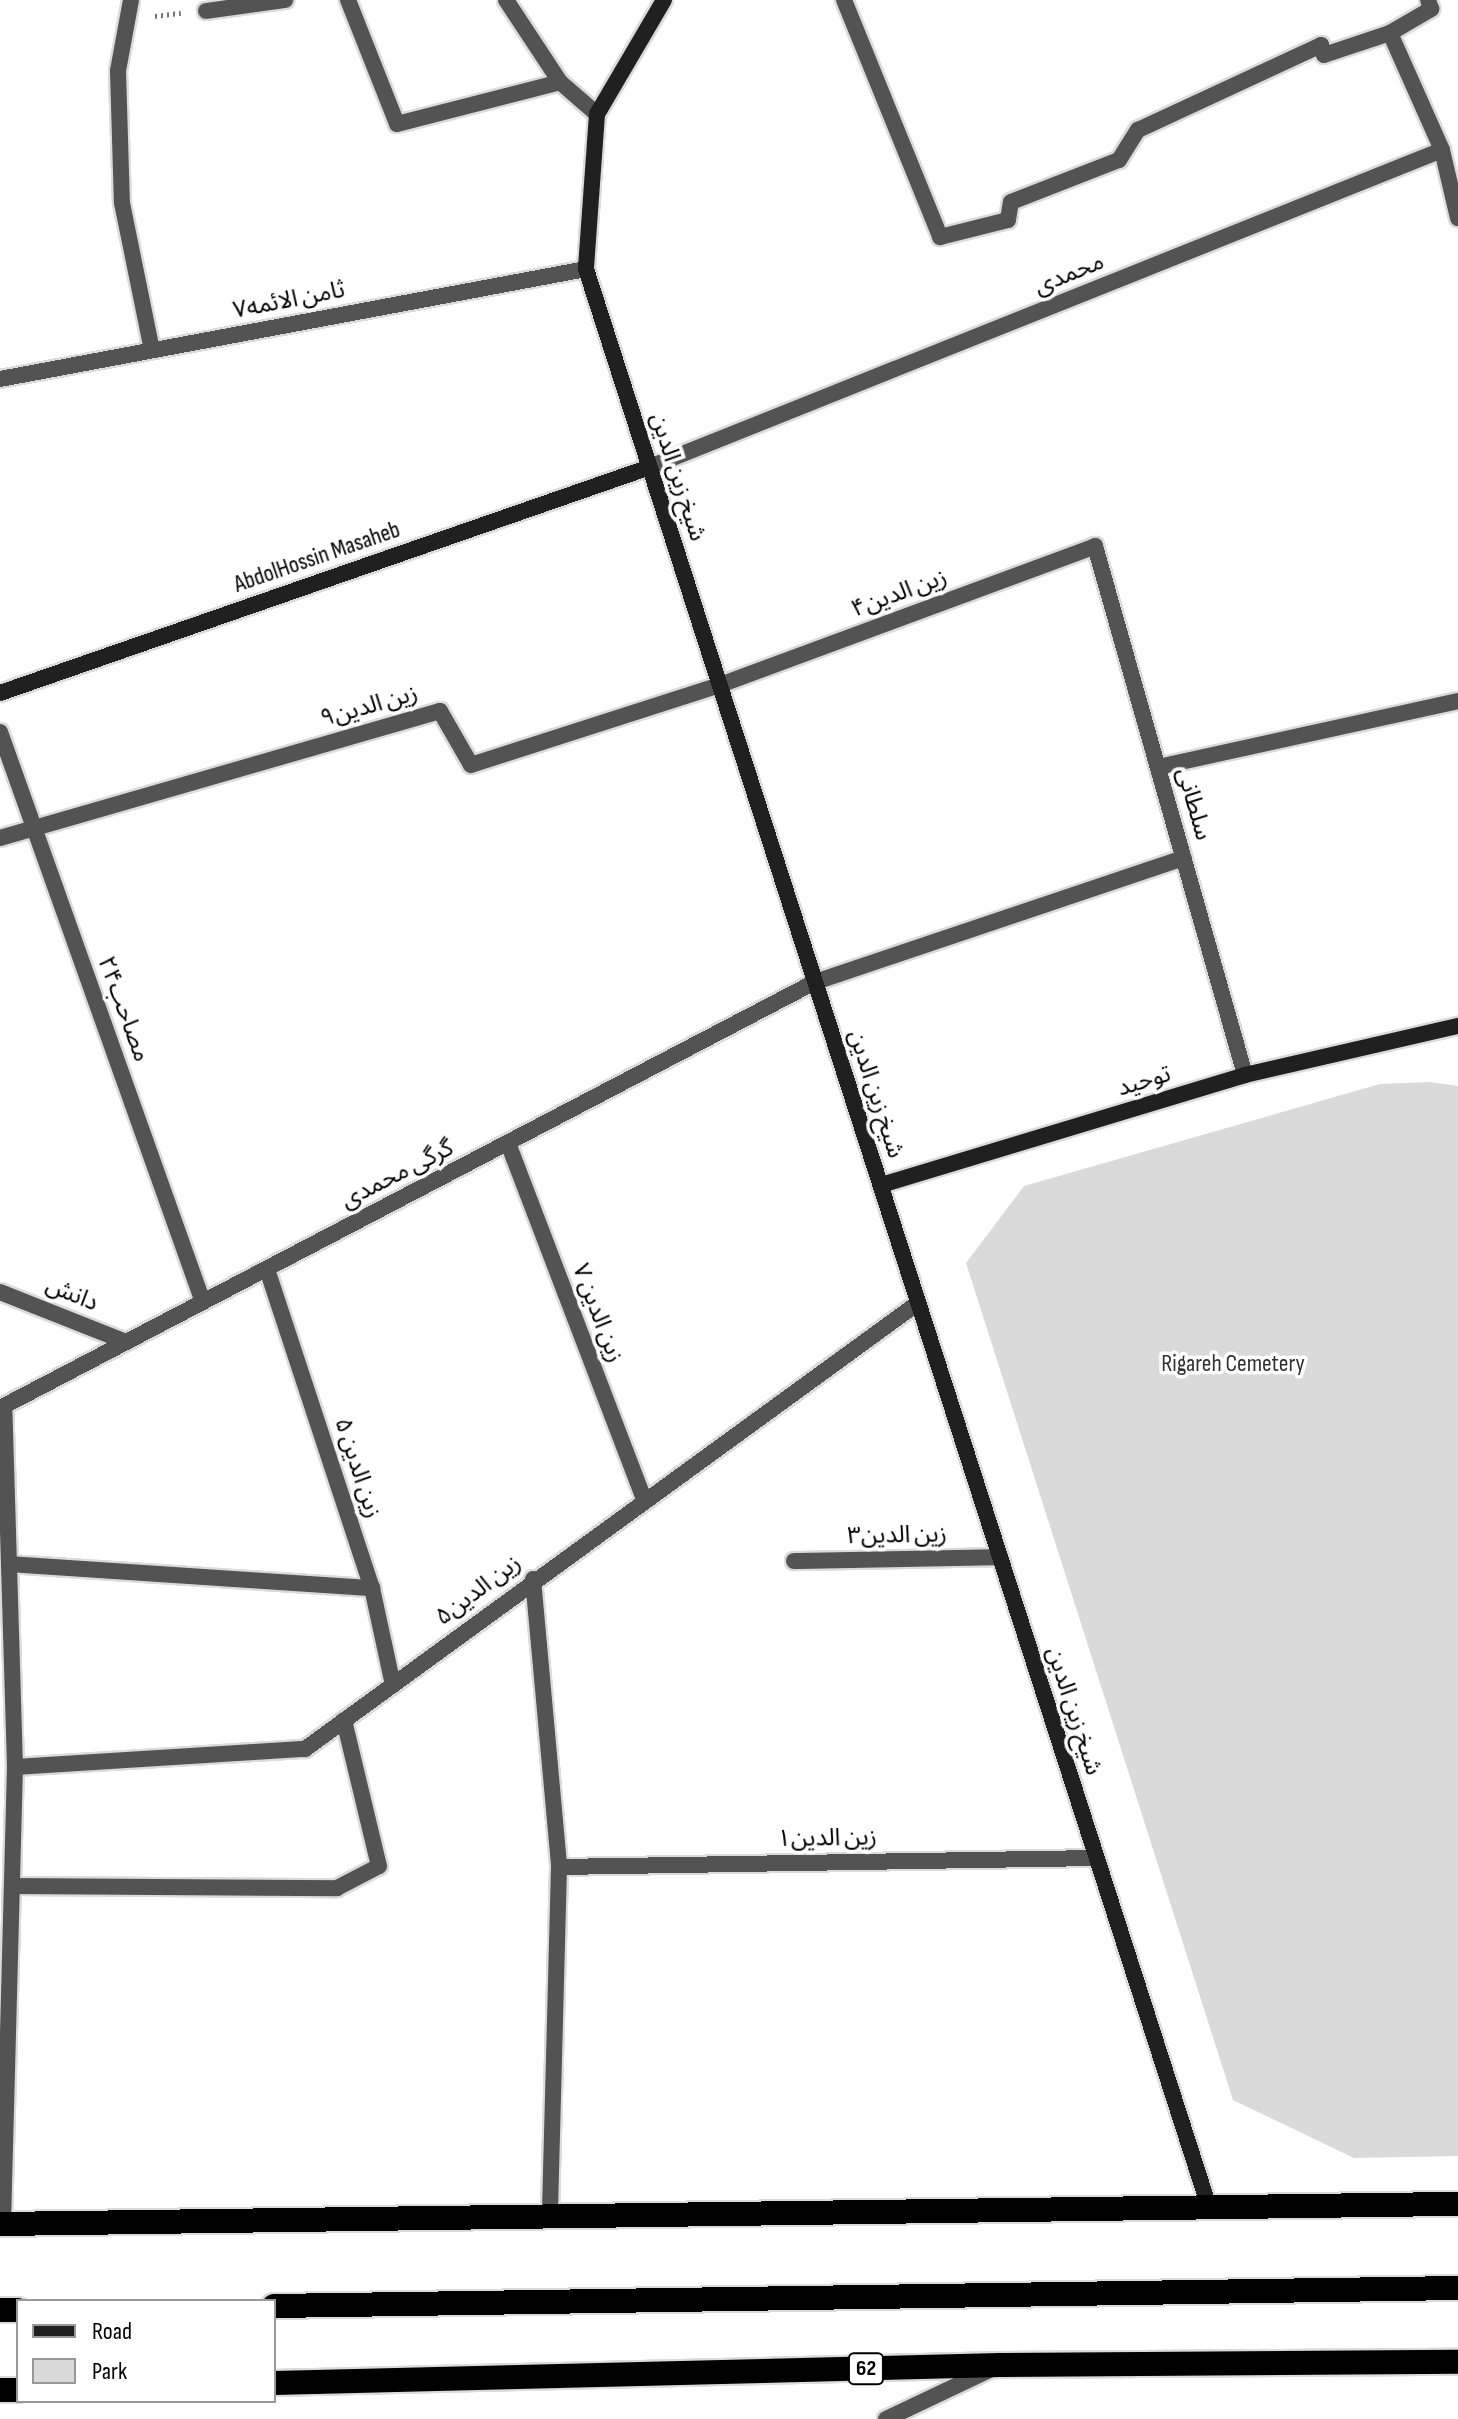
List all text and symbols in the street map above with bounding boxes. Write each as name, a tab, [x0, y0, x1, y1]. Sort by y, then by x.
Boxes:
street label: محمدی	[1030, 247, 1108, 301]
street label: ثامن الا‌ئمه۷	[231, 275, 347, 325]
street label: شیخ زین الدین	[644, 409, 712, 545]
street label: AbdolHossin Masaheb	[230, 515, 404, 599]
street label: زین الدین۴	[847, 562, 951, 624]
street label: زین الدین۹	[317, 678, 421, 734]
street label: سلطانی	[1170, 764, 1218, 844]
street label: مصاحب۲۴	[92, 952, 156, 1066]
street label: شیخ زین الدین	[842, 1026, 910, 1162]
street label: توحید	[1114, 1059, 1174, 1103]
street label: گرگی محمدی	[336, 1133, 458, 1215]
street label: زین الدین ۷	[566, 1259, 630, 1367]
street label: دانش	[42, 1271, 102, 1317]
park label: Rigareh Cemetery	[1161, 1350, 1305, 1378]
street label: زین الدین ۵	[328, 1414, 388, 1522]
street label: زین الدین۳	[847, 1520, 947, 1550]
street label: زین الدین۵	[430, 1548, 526, 1632]
street label: شیخ زین الدین	[1040, 1643, 1108, 1779]
street label: زین الدین۱	[777, 1823, 877, 1853]
legend	[16, 2299, 276, 2403]
text: Road	[92, 2317, 132, 2346]
road number: 62	[846, 2351, 886, 2387]
text: Park	[92, 2357, 127, 2386]

